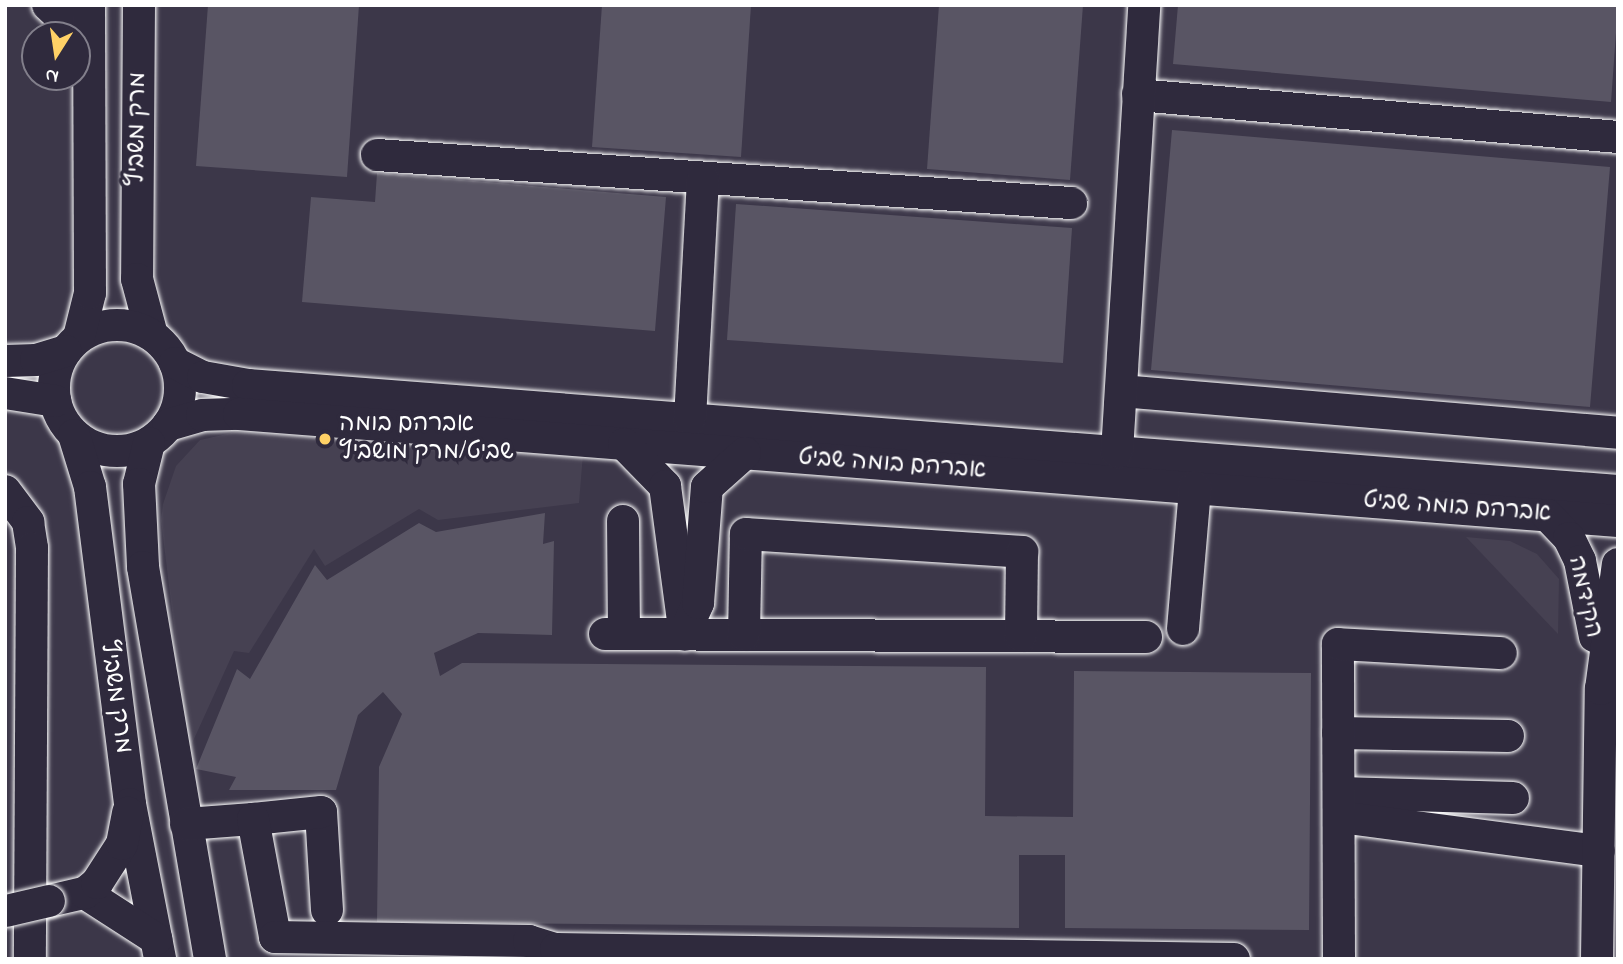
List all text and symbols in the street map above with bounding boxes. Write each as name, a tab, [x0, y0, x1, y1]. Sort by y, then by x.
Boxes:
north arrow	[21, 21, 91, 91]
text: N	[43, 61, 61, 90]
street label: מרק משביץ	[123, 72, 153, 186]
place label: אברהם בומה שביט/מרק מושביץ	[339, 411, 514, 467]
marker: אברהם בומה שביט/מרק מושביץ	[317, 431, 333, 447]
street label: אברהם בומה שביט	[797, 444, 987, 486]
street label: אברהם בומה שביט	[1362, 487, 1552, 529]
street label: הקידמה	[1561, 553, 1607, 641]
street label: מרק משביץ	[93, 639, 137, 755]

